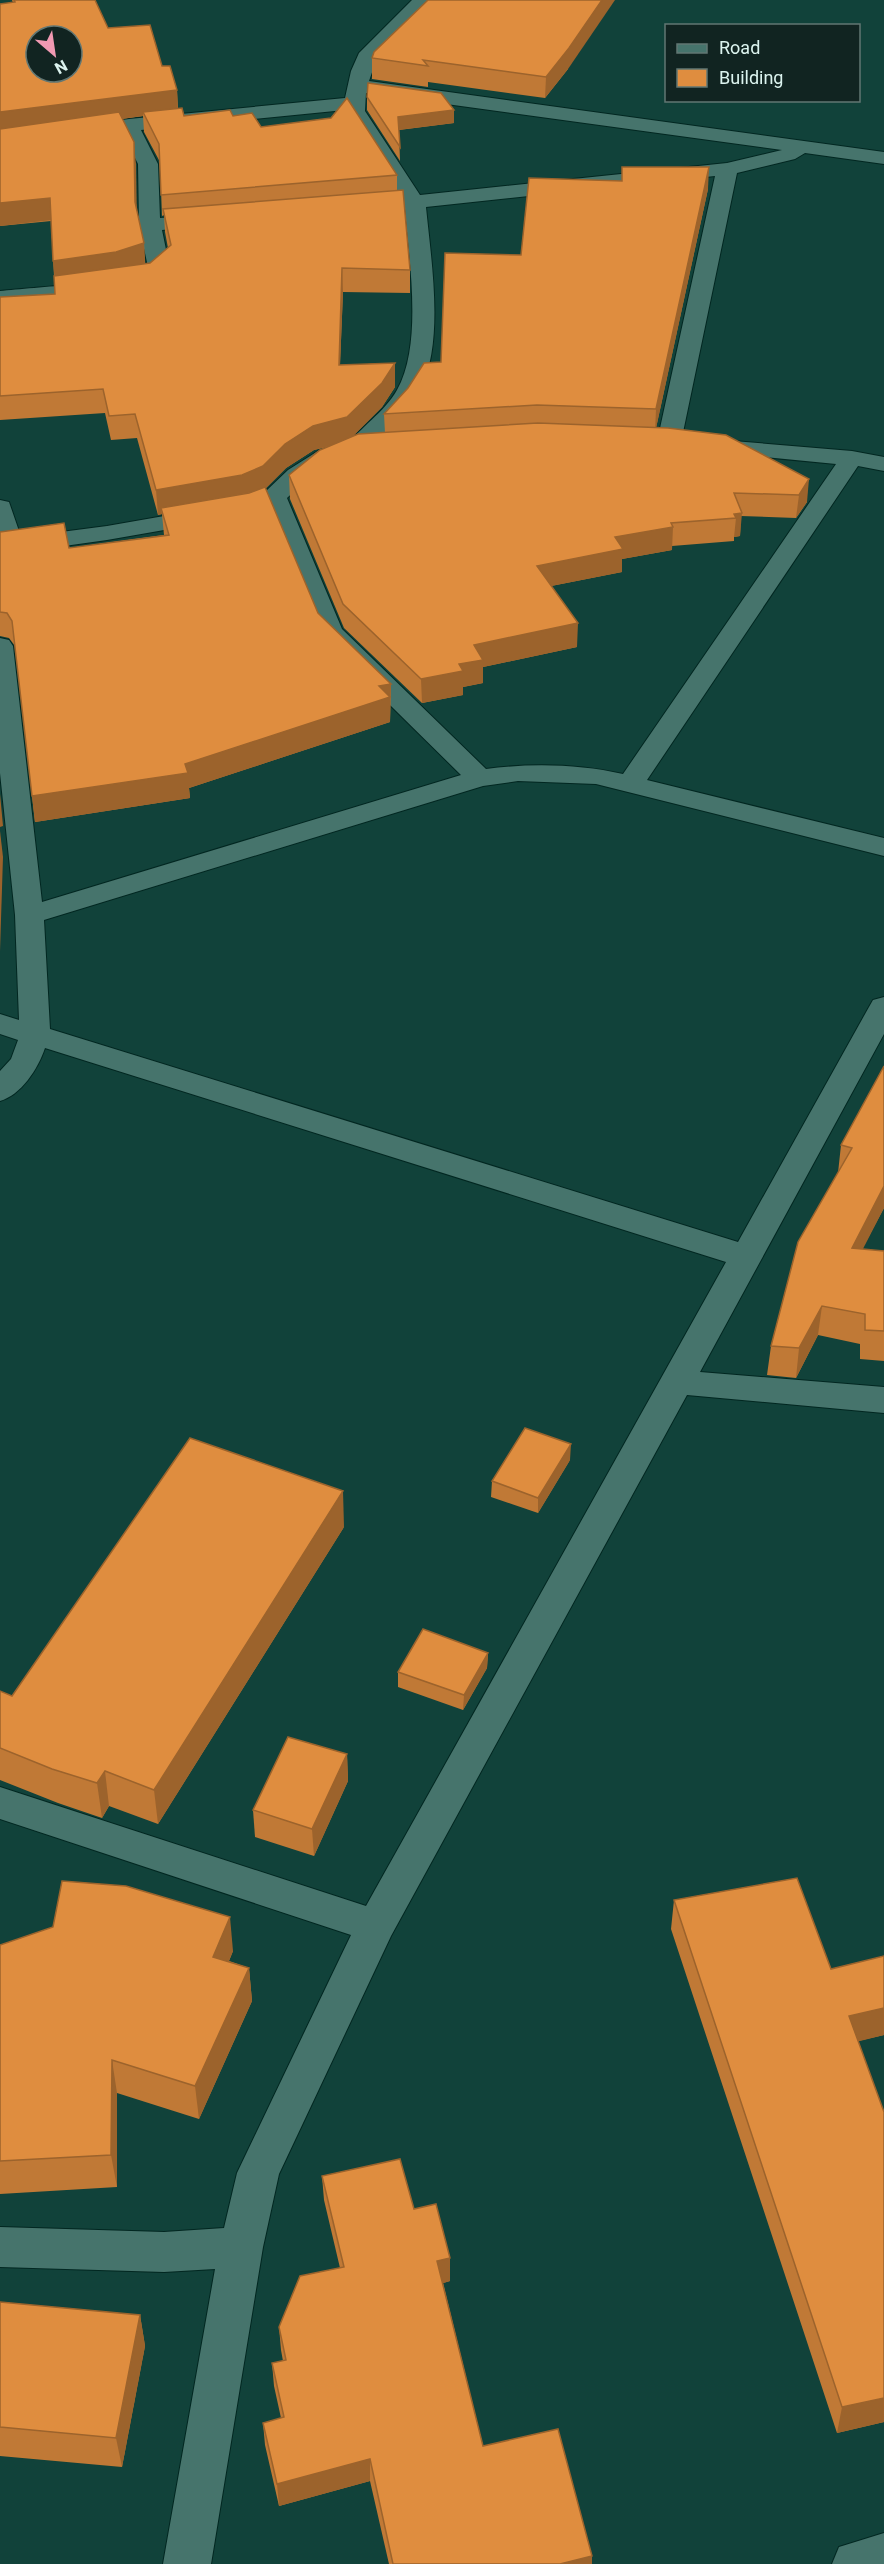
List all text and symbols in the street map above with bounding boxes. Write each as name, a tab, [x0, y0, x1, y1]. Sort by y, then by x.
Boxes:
north arrow	[24, 24, 84, 84]
legend	[665, 24, 860, 102]
text: Road	[719, 37, 760, 58]
text: N	[51, 56, 71, 78]
text: Building	[719, 67, 783, 88]

